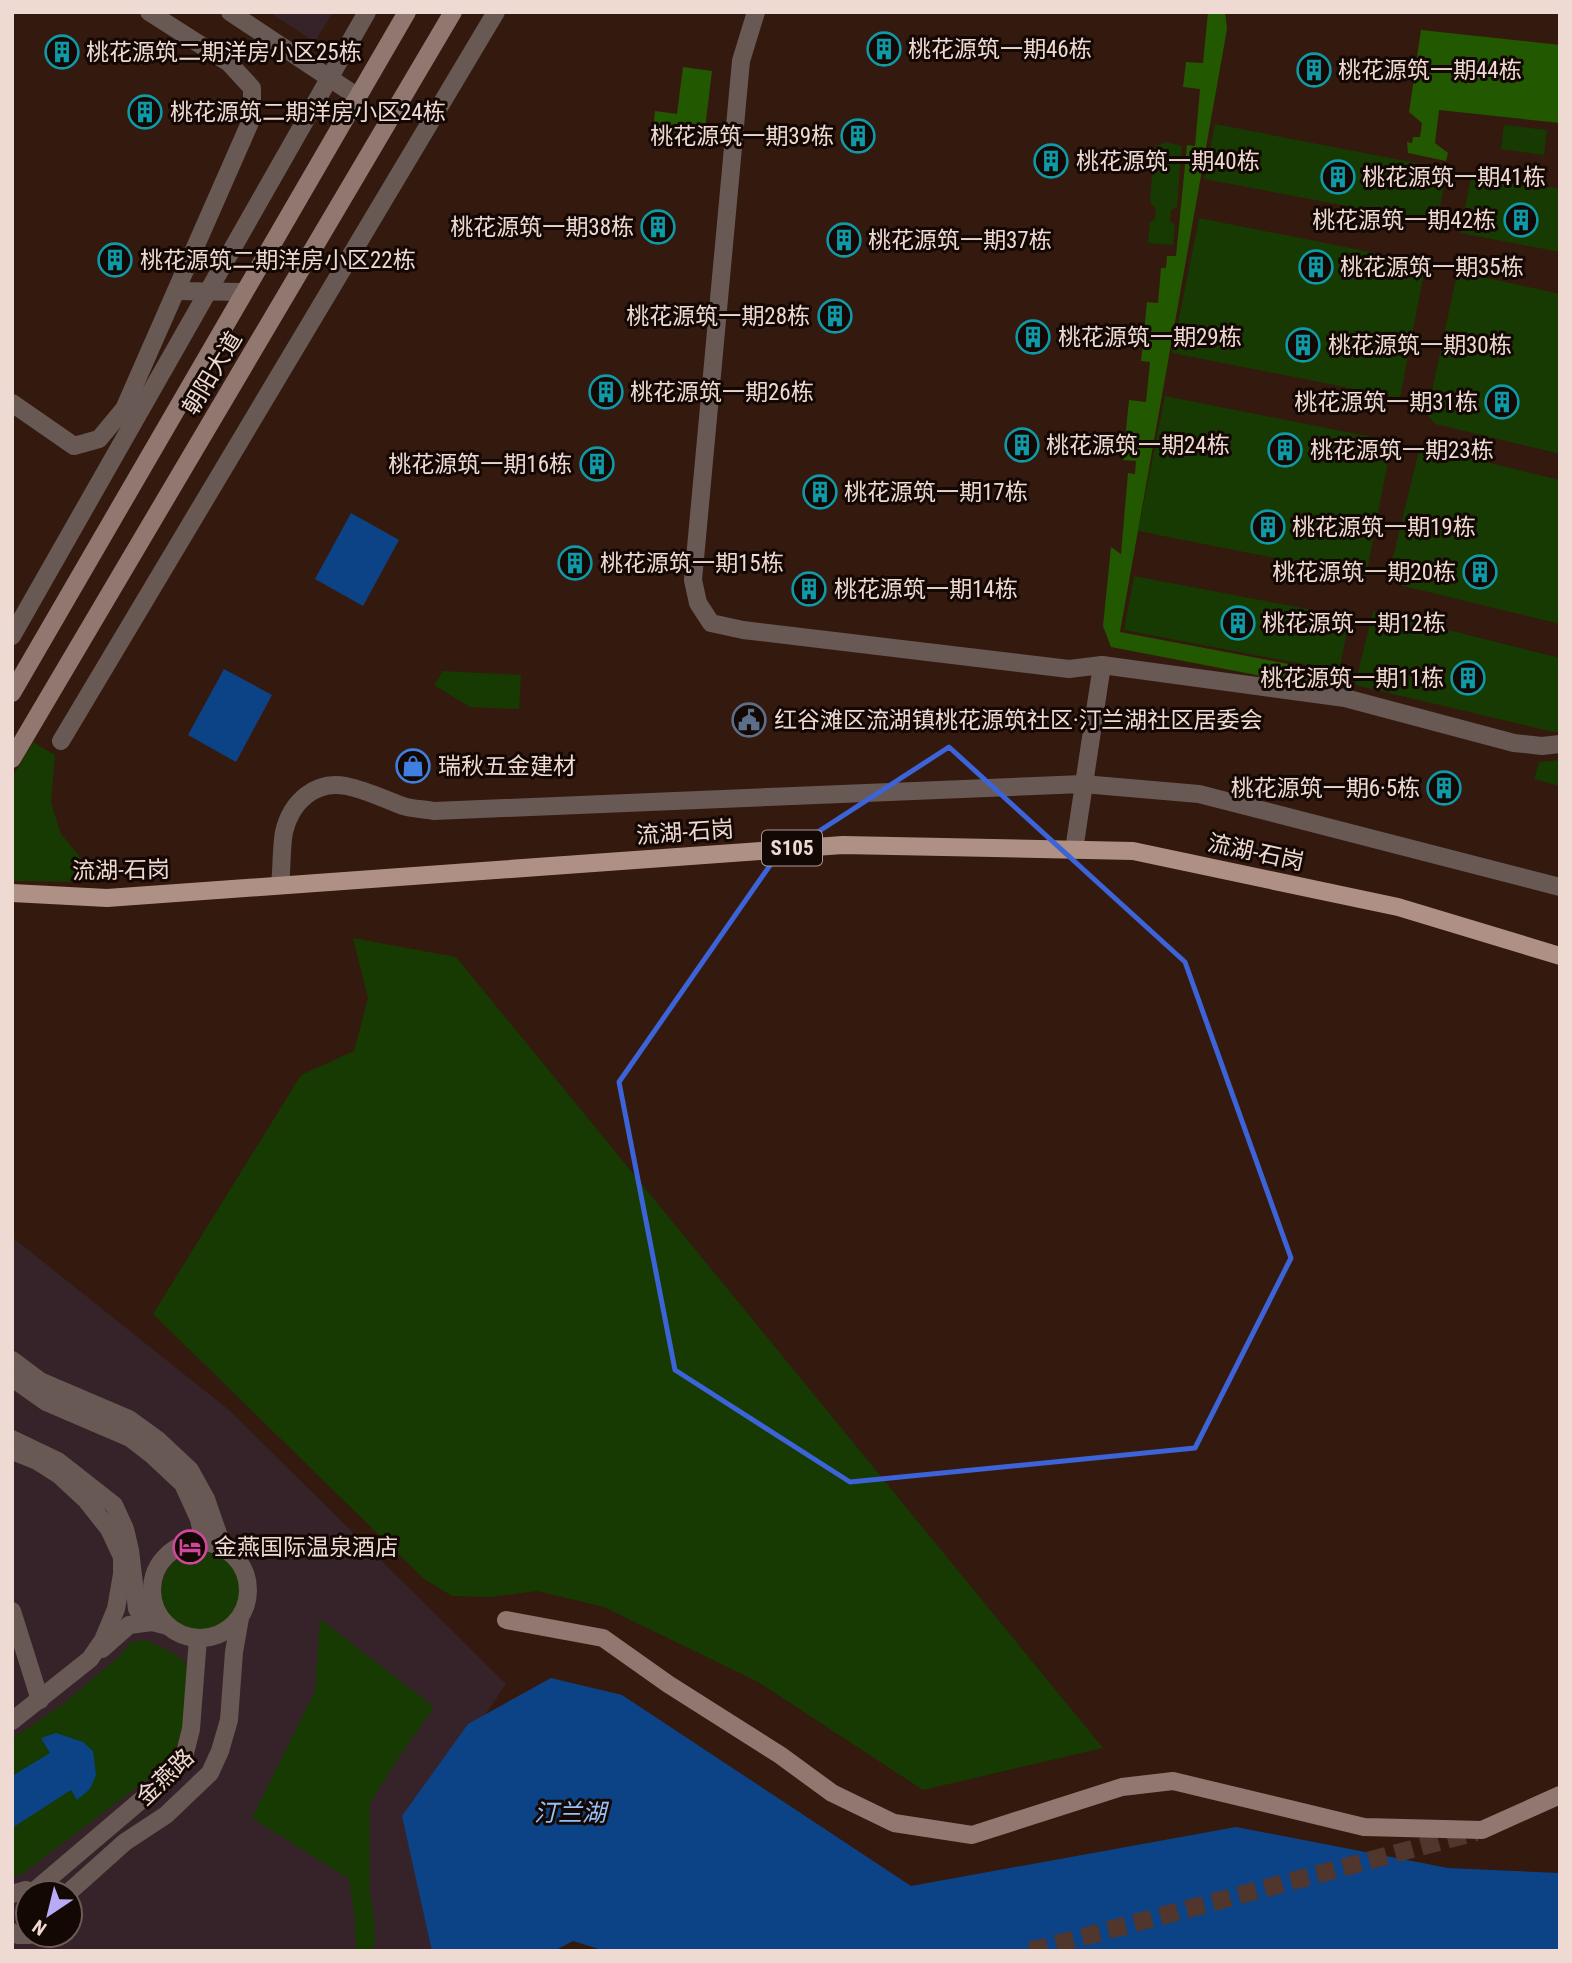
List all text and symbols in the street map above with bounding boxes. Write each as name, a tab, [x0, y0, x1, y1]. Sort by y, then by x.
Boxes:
building icon: 桃花源筑一期46栋	[865, 30, 903, 68]
building icon: 桃花源筑二期洋房小区25栋	[43, 33, 81, 71]
place label: 桃花源筑一期46栋	[908, 36, 1092, 63]
place label: 桃花源筑二期洋房小区25栋	[86, 39, 362, 66]
building icon: 桃花源筑一期44栋	[1295, 51, 1333, 89]
place label: 桃花源筑一期44栋	[1338, 57, 1522, 84]
building icon: 桃花源筑二期洋房小区24栋	[126, 93, 164, 131]
place label: 桃花源筑二期洋房小区24栋	[170, 99, 446, 126]
building icon: 桃花源筑一期39栋	[839, 117, 877, 155]
place label: 桃花源筑一期39栋	[650, 123, 834, 150]
building icon: 桃花源筑一期40栋	[1032, 142, 1070, 180]
place label: 桃花源筑一期40栋	[1076, 148, 1260, 175]
building icon: 桃花源筑一期41栋	[1319, 158, 1357, 196]
place label: 桃花源筑一期41栋	[1362, 164, 1546, 191]
building icon: 桃花源筑一期42栋	[1502, 201, 1540, 239]
place label: 桃花源筑一期42栋	[1312, 207, 1496, 234]
building icon: 桃花源筑一期38栋	[639, 208, 677, 246]
place label: 桃花源筑一期38栋	[450, 214, 634, 241]
building icon: 桃花源筑一期37栋	[825, 221, 863, 259]
place label: 桃花源筑一期37栋	[868, 227, 1052, 254]
building icon: 桃花源筑二期洋房小区22栋	[96, 241, 134, 279]
place label: 桃花源筑二期洋房小区22栋	[140, 247, 416, 274]
building icon: 桃花源筑一期35栋	[1297, 248, 1335, 286]
place label: 桃花源筑一期35栋	[1340, 254, 1524, 281]
building icon: 桃花源筑一期28栋	[816, 297, 854, 335]
place label: 桃花源筑一期28栋	[626, 303, 810, 330]
building icon: 桃花源筑一期29栋	[1014, 318, 1052, 356]
place label: 桃花源筑一期29栋	[1058, 324, 1242, 351]
building icon: 桃花源筑一期30栋	[1284, 326, 1322, 364]
street label: 朝阳大道	[177, 327, 248, 420]
place label: 桃花源筑一期30栋	[1328, 332, 1512, 359]
building icon: 桃花源筑一期26栋	[587, 373, 625, 411]
place label: 桃花源筑一期26栋	[630, 379, 814, 406]
building icon: 桃花源筑一期31栋	[1483, 383, 1521, 421]
place label: 桃花源筑一期31栋	[1294, 389, 1478, 416]
building icon: 桃花源筑一期24栋	[1003, 426, 1041, 464]
building icon: 桃花源筑一期23栋	[1266, 431, 1304, 469]
place label: 桃花源筑一期24栋	[1046, 432, 1230, 459]
place label: 桃花源筑一期23栋	[1310, 437, 1494, 464]
building icon: 桃花源筑一期16栋	[578, 445, 616, 483]
place label: 桃花源筑一期16栋	[388, 451, 572, 478]
building icon: 桃花源筑一期17栋	[801, 473, 839, 511]
place label: 桃花源筑一期17栋	[844, 479, 1028, 506]
building icon: 桃花源筑一期19栋	[1249, 508, 1287, 546]
place label: 桃花源筑一期19栋	[1292, 514, 1476, 541]
building icon: 桃花源筑一期15栋	[556, 544, 594, 582]
place label: 桃花源筑一期15栋	[600, 550, 784, 577]
building icon: 桃花源筑一期20栋	[1461, 553, 1499, 591]
place label: 桃花源筑一期20栋	[1272, 559, 1456, 586]
building icon: 桃花源筑一期14栋	[790, 570, 828, 608]
place label: 桃花源筑一期14栋	[834, 576, 1018, 603]
building icon: 桃花源筑一期12栋	[1219, 604, 1257, 642]
place label: 桃花源筑一期12栋	[1262, 610, 1446, 637]
building icon: 桃花源筑一期11栋	[1449, 659, 1487, 697]
place label: 桃花源筑一期11栋	[1260, 665, 1444, 692]
public building icon: 红谷滩区流湖镇桃花源筑社区·汀兰湖社区居委会	[730, 701, 768, 739]
place label: 红谷滩区流湖镇桃花源筑社区·汀兰湖社区居委会	[774, 707, 1263, 734]
shop icon: 瑞秋五金建材	[394, 747, 432, 785]
place label: 瑞秋五金建材	[438, 753, 576, 780]
building icon: 桃花源筑一期6·5栋	[1425, 769, 1463, 807]
place label: 桃花源筑一期6·5栋	[1231, 775, 1420, 802]
street label: 流湖-石岗	[635, 816, 735, 849]
street label: 流湖-石岗	[1205, 829, 1306, 876]
road number: S105	[762, 830, 822, 866]
street label: 流湖-石岗	[72, 856, 170, 885]
hotel icon: 金燕国际温泉酒店	[171, 1528, 209, 1566]
place label: 金燕国际温泉酒店	[214, 1534, 398, 1561]
street label: 金燕路	[131, 1744, 200, 1811]
water label: 汀兰湖	[534, 1799, 610, 1827]
north arrow	[14, 1879, 84, 1949]
text: N	[28, 1915, 51, 1940]

